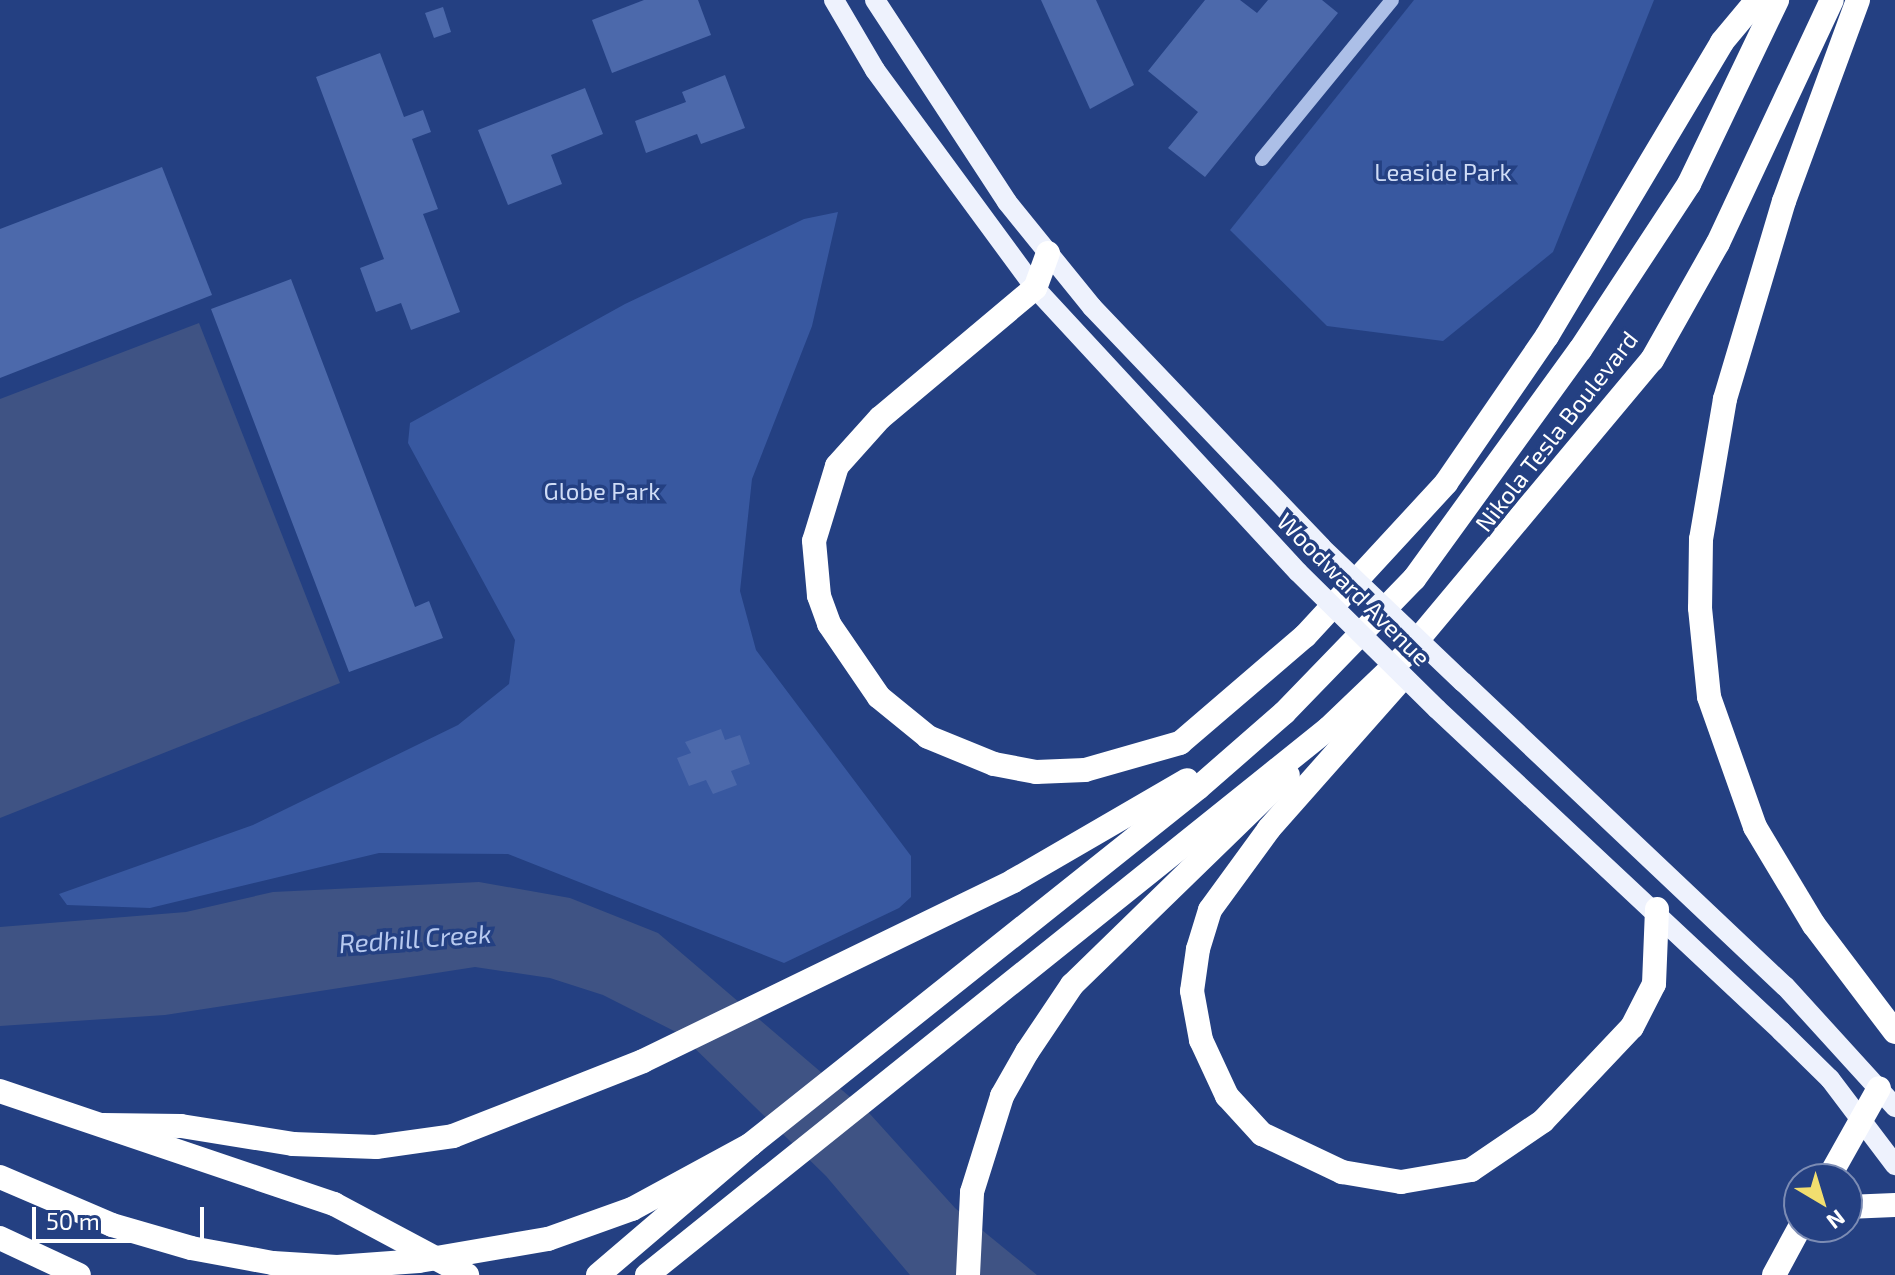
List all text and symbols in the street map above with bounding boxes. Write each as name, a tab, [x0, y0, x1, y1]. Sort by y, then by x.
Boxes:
park label: Leaside Park	[1374, 158, 1512, 186]
street label: Nikola Tesla Boulevard	[1469, 325, 1643, 537]
park label: Globe Park	[544, 477, 660, 505]
street label: Woodward Avenue	[1271, 506, 1437, 672]
water label: Redhill Creek	[337, 917, 493, 959]
north arrow	[1783, 1163, 1863, 1243]
scale bar	[36, 1191, 208, 1241]
text: N	[1822, 1205, 1851, 1235]
text: 50 m	[46, 1206, 100, 1235]

